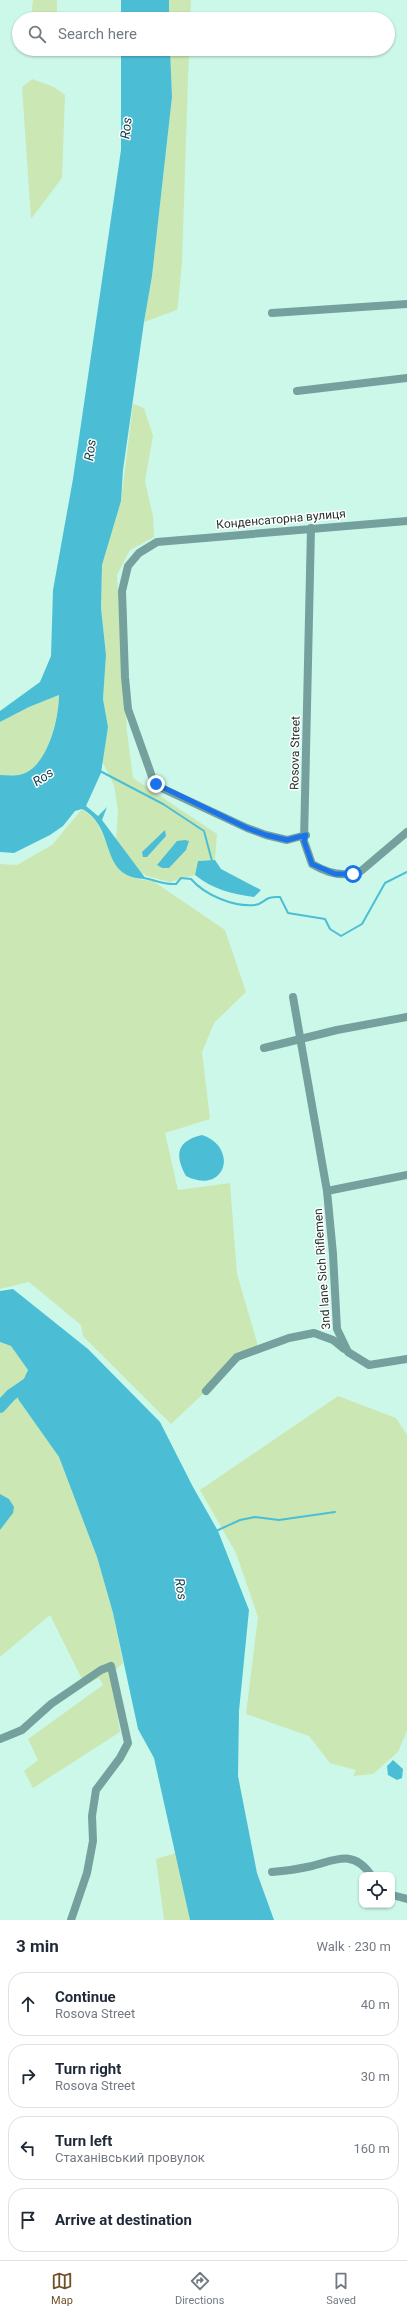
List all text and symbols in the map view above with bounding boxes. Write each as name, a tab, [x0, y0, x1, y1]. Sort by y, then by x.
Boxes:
search box	[12, 12, 395, 56]
icon: search	[26, 23, 48, 45]
text: Search here	[58, 25, 137, 43]
water label: Ros	[117, 116, 135, 139]
water label: Ros	[81, 438, 99, 462]
street label: Конденсаторна вулиця	[216, 506, 346, 532]
street label: Rosova Street	[287, 716, 303, 790]
water label: Ros	[30, 765, 57, 789]
route end	[147, 775, 165, 793]
route start	[344, 865, 362, 883]
street label: 3nd lane Sich Riflemen	[311, 1208, 333, 1330]
water label: Ros	[172, 1577, 190, 1601]
map controls	[359, 1872, 395, 1908]
button: locate	[359, 1872, 395, 1908]
text: 3 min	[16, 1936, 59, 1956]
text: Walk · 230 m	[316, 1939, 391, 1954]
text: Continue	[55, 1988, 116, 2006]
icon: ahead	[17, 1993, 39, 2015]
text: 40 m	[361, 1997, 390, 2012]
text: Rosova Street	[55, 2006, 135, 2021]
text: Turn right	[55, 2060, 121, 2078]
icon: right	[17, 2065, 39, 2087]
text: 30 m	[361, 2069, 390, 2084]
text: Rosova Street	[55, 2078, 135, 2093]
text: Turn left	[55, 2132, 112, 2150]
icon: left	[17, 2137, 39, 2159]
text: 160 m	[353, 2141, 390, 2156]
text: Стаханівський провулок	[55, 2150, 205, 2165]
icon: arrive	[17, 2209, 39, 2231]
text: Arrive at destination	[55, 2211, 192, 2229]
tab: Map	[51, 2270, 73, 2307]
tab: Directions	[175, 2270, 224, 2307]
tab: Saved	[326, 2270, 356, 2307]

